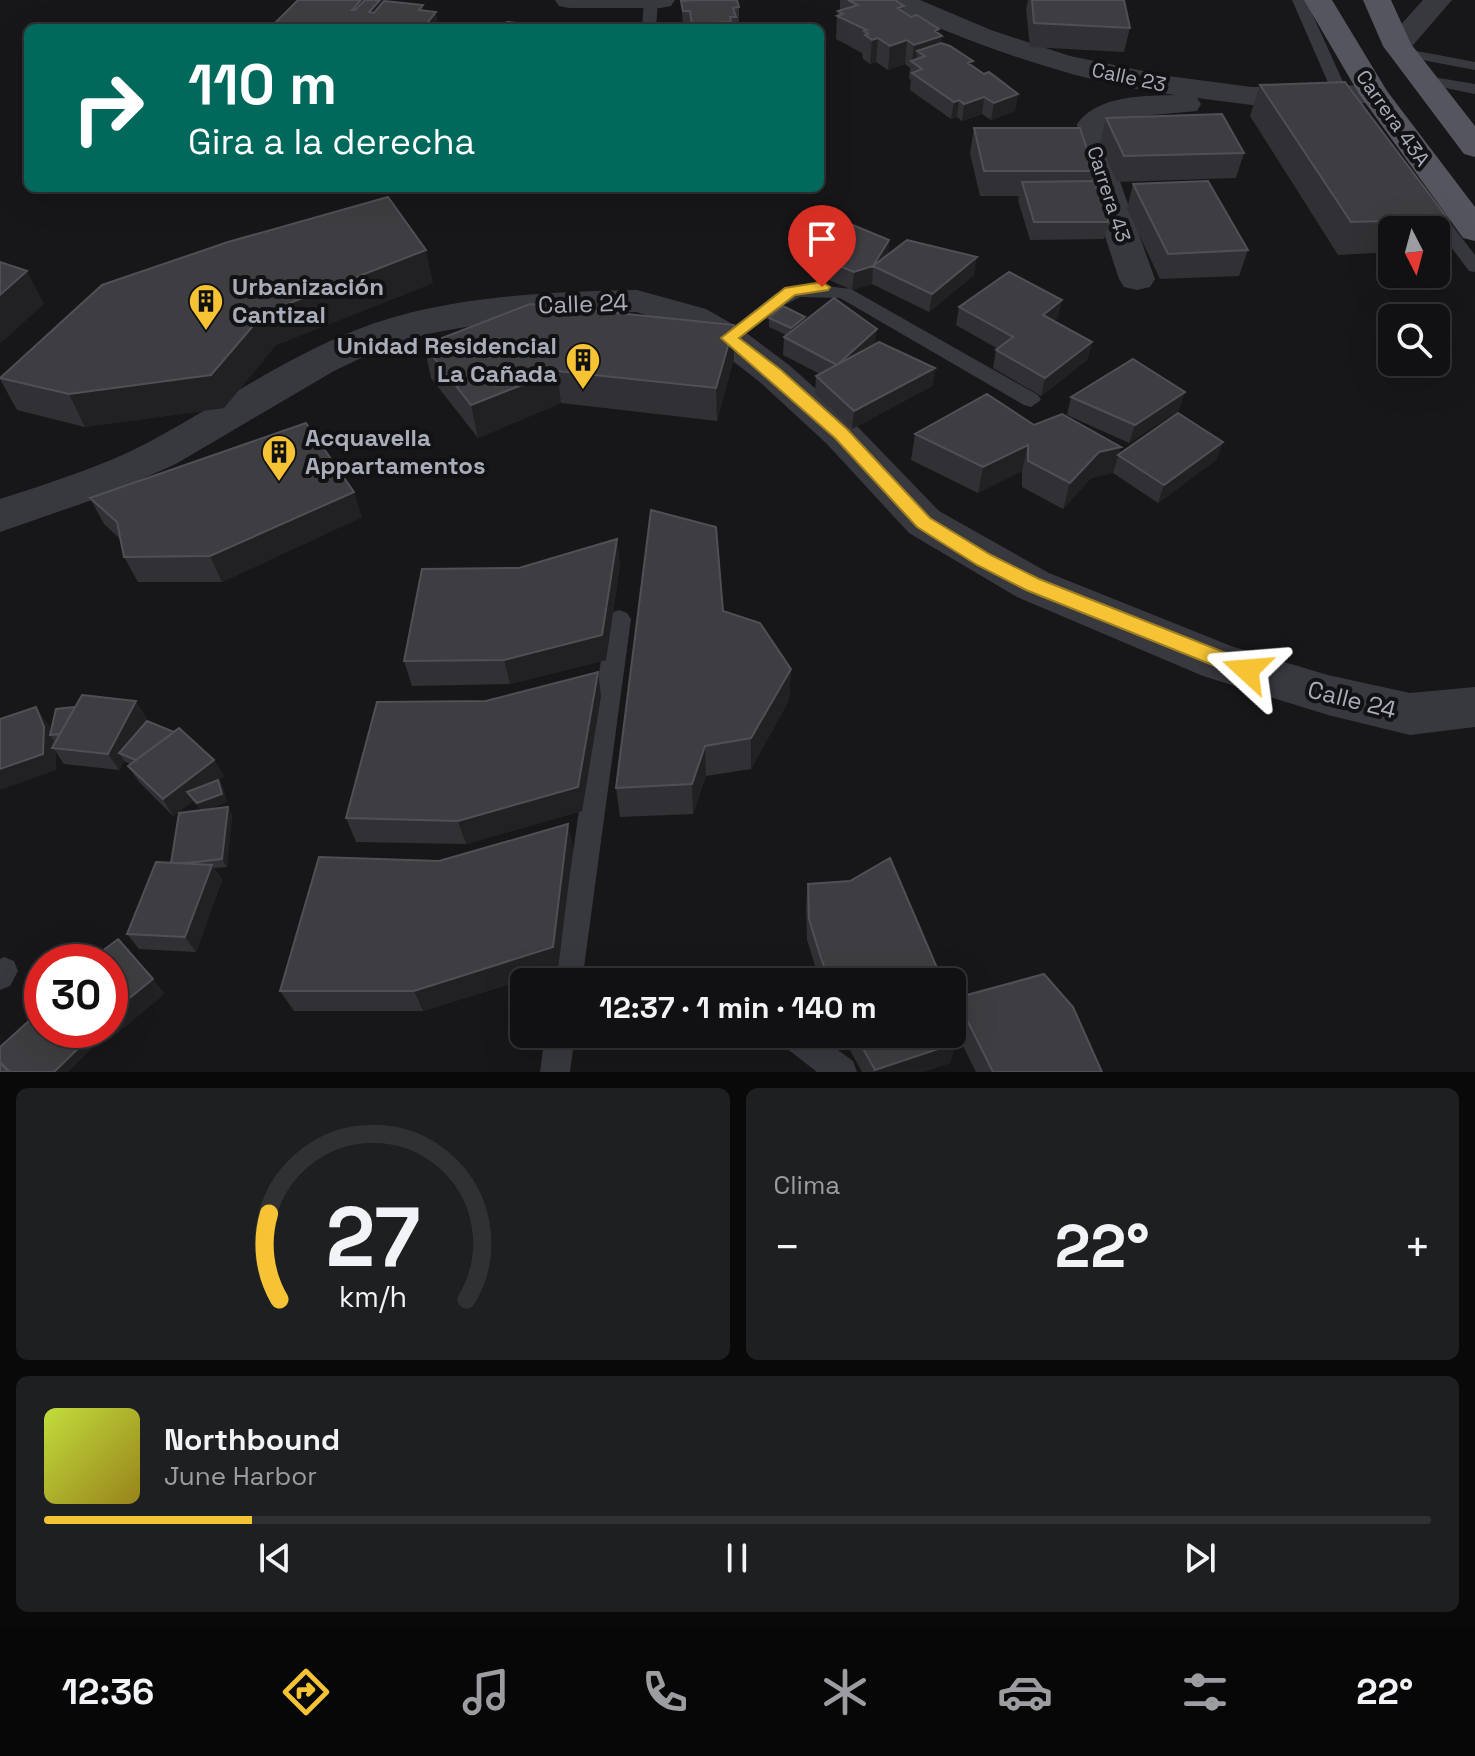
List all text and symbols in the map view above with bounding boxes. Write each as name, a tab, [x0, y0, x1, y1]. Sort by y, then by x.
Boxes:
text: 110 m	[188, 49, 337, 120]
icon: right	[56, 56, 160, 160]
street label: Calle 23	[1090, 56, 1168, 98]
street label: Carrera 43A	[1350, 65, 1436, 172]
text: Gira a la derecha	[188, 119, 475, 165]
street label: Carrera 43	[1081, 143, 1137, 245]
pin	[788, 205, 856, 287]
north arrow	[1378, 216, 1450, 288]
map controls	[1378, 216, 1450, 376]
icon: arrive	[800, 217, 844, 261]
place label: Urbanización Cantizal	[232, 271, 384, 330]
building icon: Urbanización Cantizal	[187, 282, 225, 332]
street label: Calle 24	[537, 286, 629, 321]
button: search	[1378, 304, 1450, 376]
place label: Unidad Residencial La Cañada	[337, 330, 557, 389]
building icon: Unidad Residencial La Cañada	[564, 341, 602, 391]
place label: Acquavella Appartamentos	[305, 422, 486, 481]
building icon: Acquavella Appartamentos	[260, 433, 298, 483]
position arrow	[1205, 628, 1289, 712]
street label: Calle 24	[1305, 674, 1400, 725]
speed limit sign: 30	[24, 944, 128, 1048]
text: 12:37 · 1 min · 140 m	[599, 988, 877, 1027]
text: Clima	[774, 1168, 840, 1202]
text: 27	[325, 1184, 420, 1290]
text: 22°	[1055, 1208, 1150, 1285]
text: −	[774, 1219, 801, 1275]
text: +	[1404, 1219, 1431, 1275]
text: km/h	[339, 1279, 407, 1315]
text: Northbound	[164, 1420, 340, 1459]
text: June Harbor	[164, 1459, 317, 1493]
icon: previous	[253, 1536, 297, 1580]
icon: pause	[715, 1536, 759, 1580]
icon: next	[1178, 1536, 1222, 1580]
icon: directions	[278, 1664, 334, 1720]
icon: music	[458, 1664, 514, 1720]
icon: phone	[637, 1664, 693, 1720]
icon: climate	[817, 1664, 873, 1720]
icon: car	[997, 1664, 1053, 1720]
icon: filters	[1177, 1664, 1233, 1720]
text: 12:36	[62, 1669, 154, 1715]
text: 22°	[1356, 1669, 1413, 1715]

